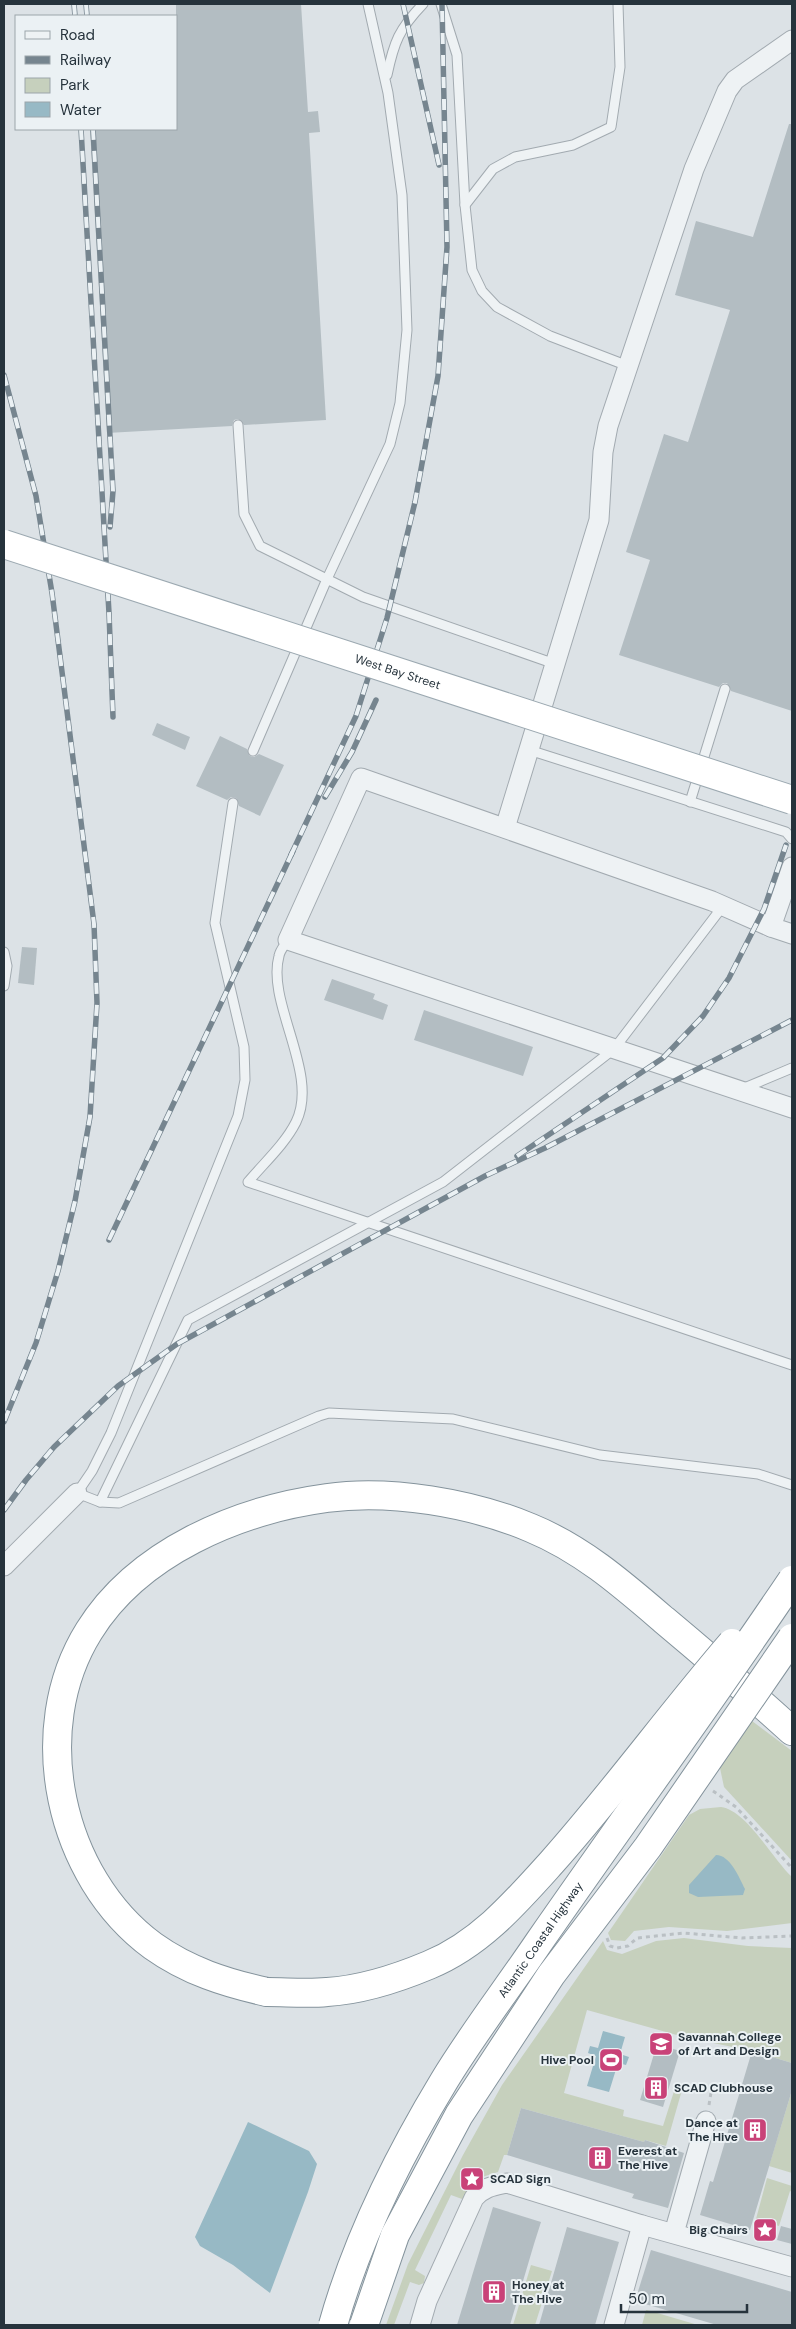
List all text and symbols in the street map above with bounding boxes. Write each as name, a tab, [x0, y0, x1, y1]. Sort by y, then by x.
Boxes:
legend	[15, 15, 178, 130]
text: Road	[60, 25, 95, 45]
text: Railway	[60, 50, 112, 70]
text: Park	[60, 75, 90, 95]
text: Water	[60, 100, 102, 120]
street label: West Bay Street	[353, 651, 443, 693]
street label: Atlantic Coastal Highway	[495, 1878, 587, 2001]
place label: Savannah College of Art and Design	[678, 2029, 781, 2059]
school or university icon: Savannah College of Art and Design	[648, 2031, 674, 2057]
sports icon: Hive Pool	[598, 2047, 624, 2073]
place label: Hive Pool	[541, 2052, 594, 2068]
building icon: SCAD Clubhouse	[643, 2075, 669, 2101]
place label: SCAD Clubhouse	[674, 2080, 773, 2096]
place label: Dance at The Hive	[686, 2115, 738, 2145]
building icon: Dance at The Hive	[742, 2117, 768, 2143]
place label: Everest at The Hive	[618, 2143, 677, 2173]
building icon: Everest at The Hive	[587, 2145, 613, 2171]
place icon: SCAD Sign	[459, 2166, 485, 2192]
place label: SCAD Sign	[490, 2171, 551, 2187]
place icon: Big Chairs	[752, 2217, 778, 2243]
place label: Big Chairs	[689, 2222, 748, 2238]
place label: Honey at The Hive	[512, 2277, 564, 2307]
building icon: Honey at The Hive	[481, 2279, 507, 2305]
scale bar	[621, 2282, 747, 2314]
text: 50 m	[628, 2289, 665, 2309]

